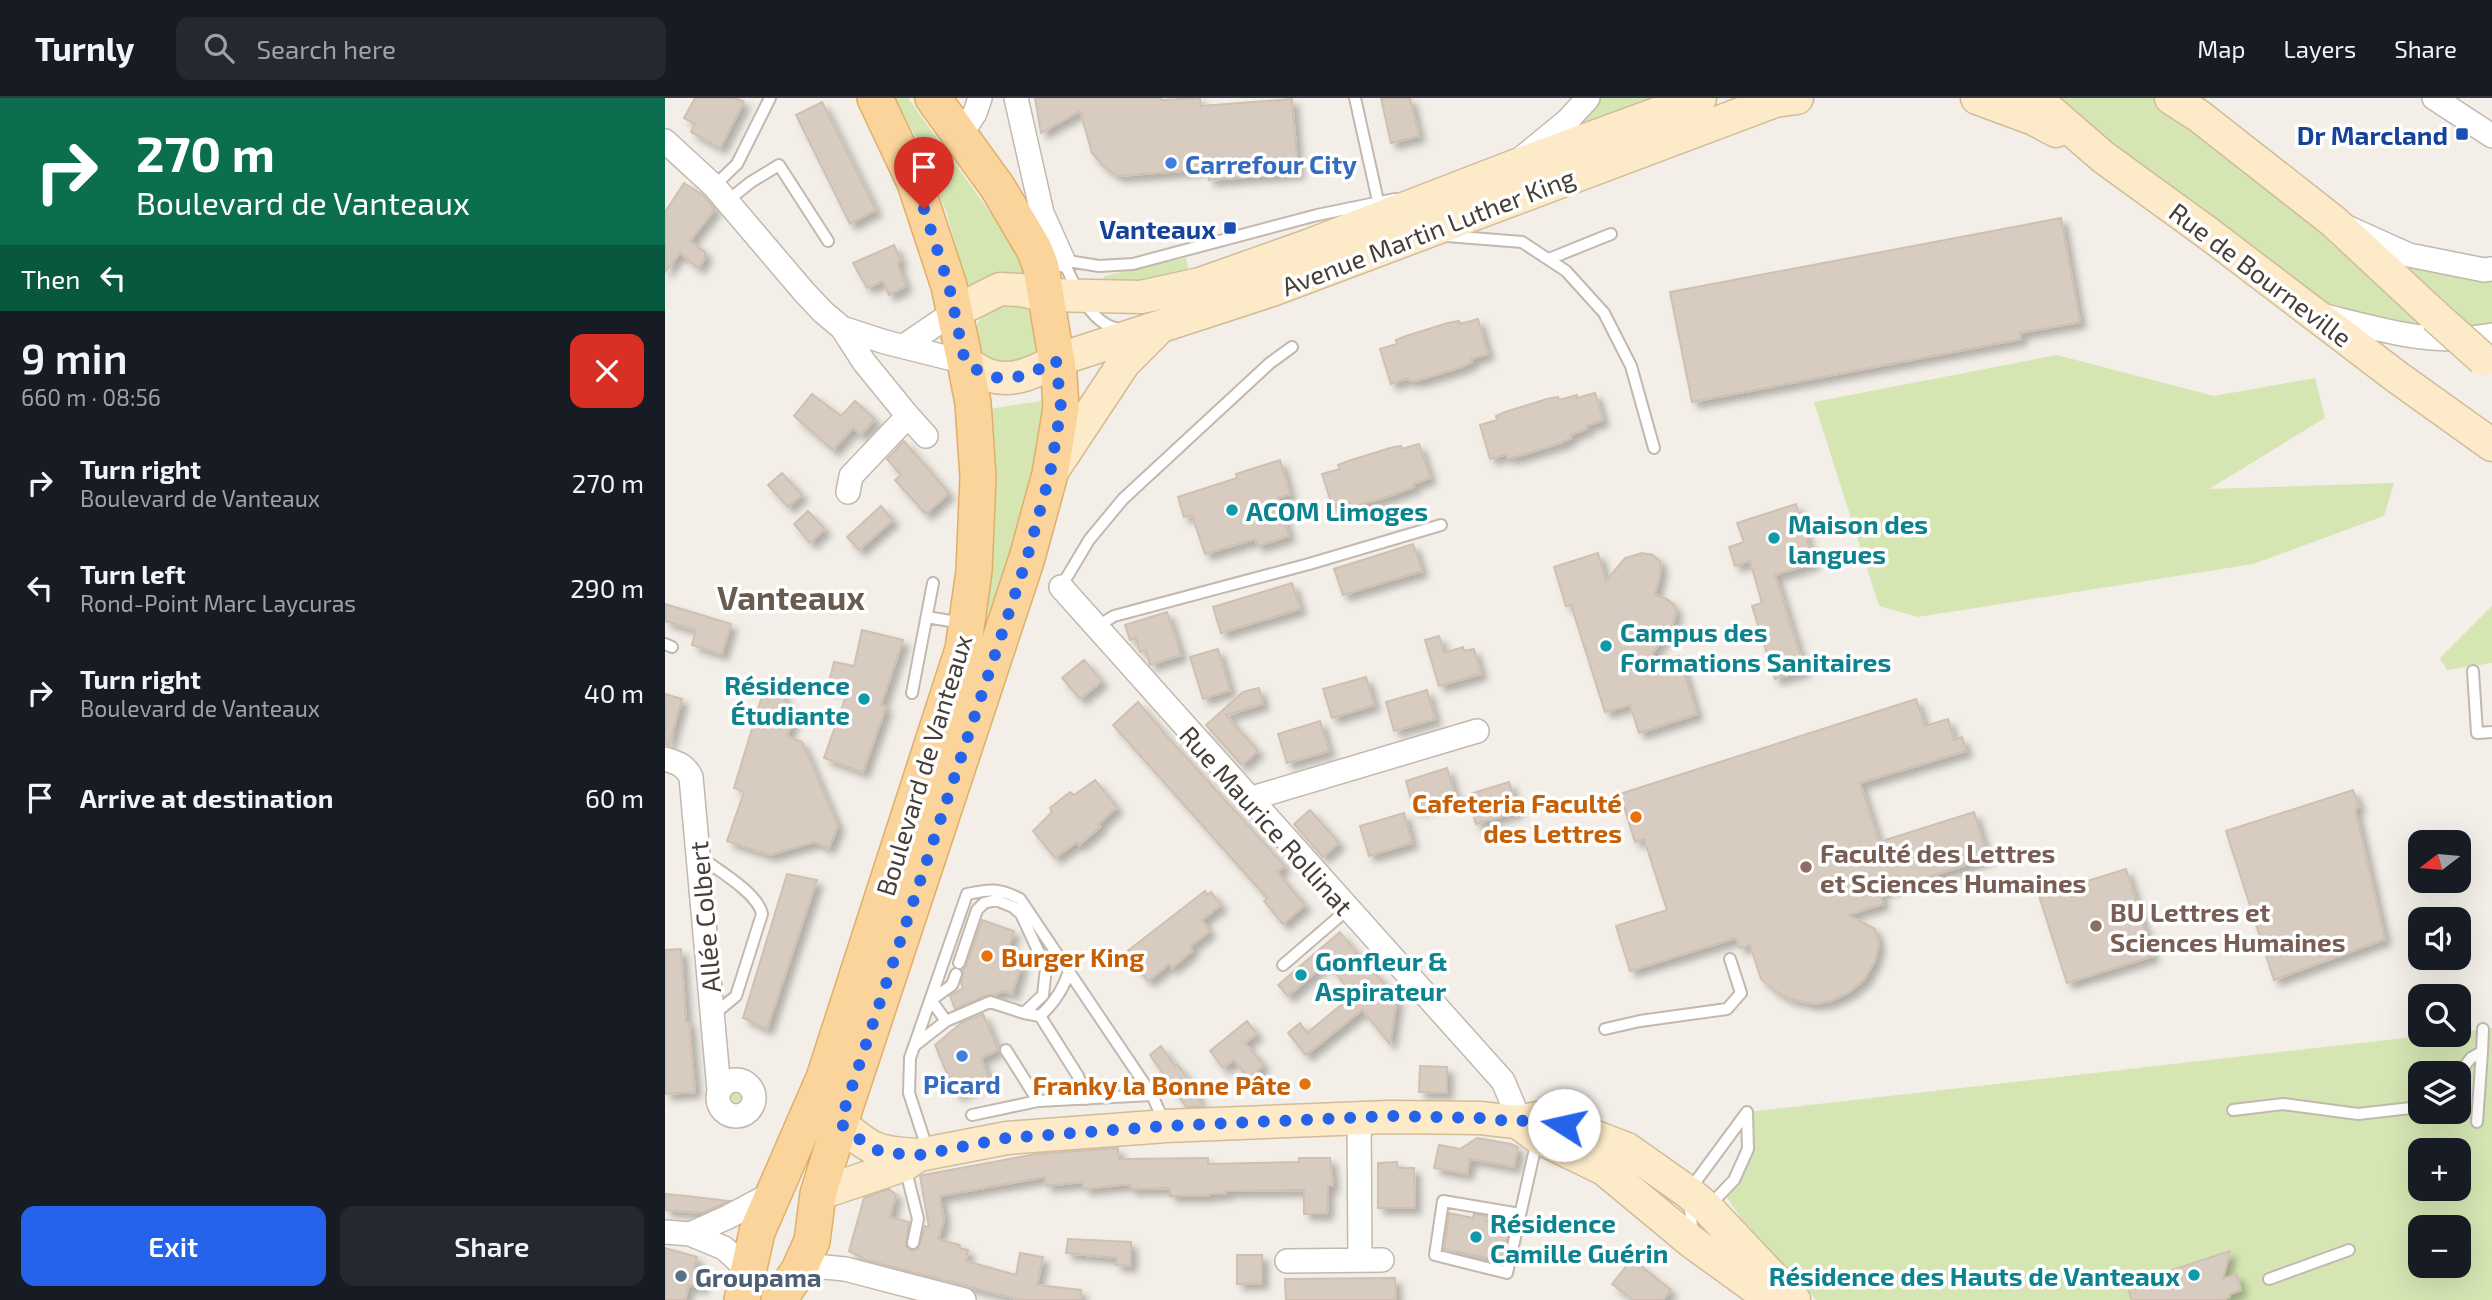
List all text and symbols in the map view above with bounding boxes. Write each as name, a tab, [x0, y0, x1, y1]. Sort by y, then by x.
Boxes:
search box	[176, 17, 666, 80]
text: Turnly	[35, 28, 134, 68]
icon: search	[200, 29, 238, 67]
text: Search here	[256, 33, 396, 64]
text: Map	[2197, 34, 2245, 63]
text: Layers	[2283, 34, 2356, 63]
text: Share	[2394, 34, 2457, 63]
place label: Dr Marcland	[2297, 119, 2448, 150]
text: 270 m	[136, 123, 275, 182]
icon: right	[21, 126, 112, 217]
marker: Dr Marcland	[2454, 126, 2470, 142]
pin	[894, 137, 954, 209]
icon: arrive	[905, 148, 943, 186]
place label: Carrefour City	[1185, 148, 1357, 180]
marker: Carrefour City	[1163, 155, 1179, 171]
street label: Avenue Martin Luther King	[1277, 161, 1579, 301]
text: Boulevard de Vanteaux	[136, 183, 470, 221]
street label: Rue de Bourneville	[2164, 195, 2358, 353]
place label: Vanteaux	[1099, 213, 1216, 244]
marker: Vanteaux	[1222, 220, 1238, 236]
icon: left	[94, 259, 132, 297]
text: Then	[21, 263, 80, 294]
text: 9 min	[21, 332, 128, 382]
button: close	[570, 334, 644, 408]
text: 660 m · 08:56	[21, 383, 161, 411]
text: Turn right	[80, 453, 201, 484]
icon: right	[21, 464, 59, 502]
text: 270 m	[572, 467, 644, 498]
text: Boulevard de Vanteaux	[80, 484, 320, 512]
place label: ACOM Limoges	[1246, 495, 1428, 526]
marker: ACOM Limoges	[1224, 502, 1240, 518]
place label: Maison des langues	[1788, 508, 1928, 569]
marker: Maison des langues	[1766, 530, 1782, 546]
text: Turn left	[80, 558, 186, 589]
icon: left	[21, 569, 59, 607]
text: 290 m	[570, 572, 644, 603]
district label: Vanteaux	[717, 577, 865, 617]
text: Rond-Point Marc Laycuras	[80, 589, 356, 617]
place label: Campus des Formations Sanitaires	[1620, 616, 1891, 677]
street label: Boulevard de Vanteaux	[869, 630, 978, 899]
marker: Campus des Formations Sanitaires	[1598, 638, 1614, 654]
text: Turn right	[80, 663, 201, 694]
place label: Résidence Étudiante	[724, 669, 850, 730]
icon: right	[21, 674, 59, 712]
text: 40 m	[584, 677, 644, 708]
marker: Résidence Étudiante	[856, 691, 872, 707]
text: Boulevard de Vanteaux	[80, 694, 320, 722]
street label: Rue Maurice Rollinat	[1174, 719, 1360, 921]
icon: arrive	[21, 779, 59, 817]
text: Arrive at destination	[80, 782, 333, 813]
text: 60 m	[585, 782, 644, 813]
place label: Cafeteria Faculté des Lettres	[1412, 787, 1622, 848]
marker: Cafeteria Faculté des Lettres	[1628, 809, 1644, 825]
north arrow	[2408, 830, 2471, 892]
map controls	[2408, 830, 2471, 1278]
place label: Faculté des Lettres et Sciences Humaines	[1820, 837, 2086, 898]
street label: Allée Colbert	[682, 840, 726, 994]
marker: Faculté des Lettres et Sciences Humaines	[1798, 859, 1814, 875]
place label: BU Lettres et Sciences Humaines	[2110, 896, 2345, 957]
button: sound	[2408, 907, 2471, 970]
marker: BU Lettres et Sciences Humaines	[2088, 918, 2104, 934]
place label: Burger King	[1001, 941, 1144, 972]
place label: Gonfleur & Aspirateur	[1315, 945, 1448, 1006]
marker: Burger King	[979, 948, 995, 964]
marker: Gonfleur & Aspirateur	[1293, 967, 1309, 983]
button: search	[2408, 984, 2471, 1047]
marker: Picard	[954, 1048, 970, 1064]
button: layers	[2408, 1061, 2471, 1124]
place label: Picard	[923, 1068, 1001, 1099]
place label: Franky la Bonne Pâte	[1033, 1069, 1291, 1101]
marker: Franky la Bonne Pâte	[1297, 1076, 1313, 1092]
position arrow	[1527, 1088, 1601, 1162]
button: +	[2408, 1138, 2471, 1201]
button: Exit	[21, 1206, 326, 1286]
button: Share	[340, 1206, 644, 1286]
place label: Résidence Camille Guérin	[1490, 1207, 1668, 1268]
button: −	[2408, 1215, 2471, 1278]
marker: Résidence Camille Guérin	[1468, 1229, 1484, 1245]
place label: Résidence des Hauts de Vanteaux	[1769, 1260, 2180, 1291]
place label: Groupama	[695, 1261, 822, 1292]
marker: Résidence des Hauts de Vanteaux	[2186, 1267, 2202, 1283]
marker: Groupama	[673, 1268, 689, 1284]

